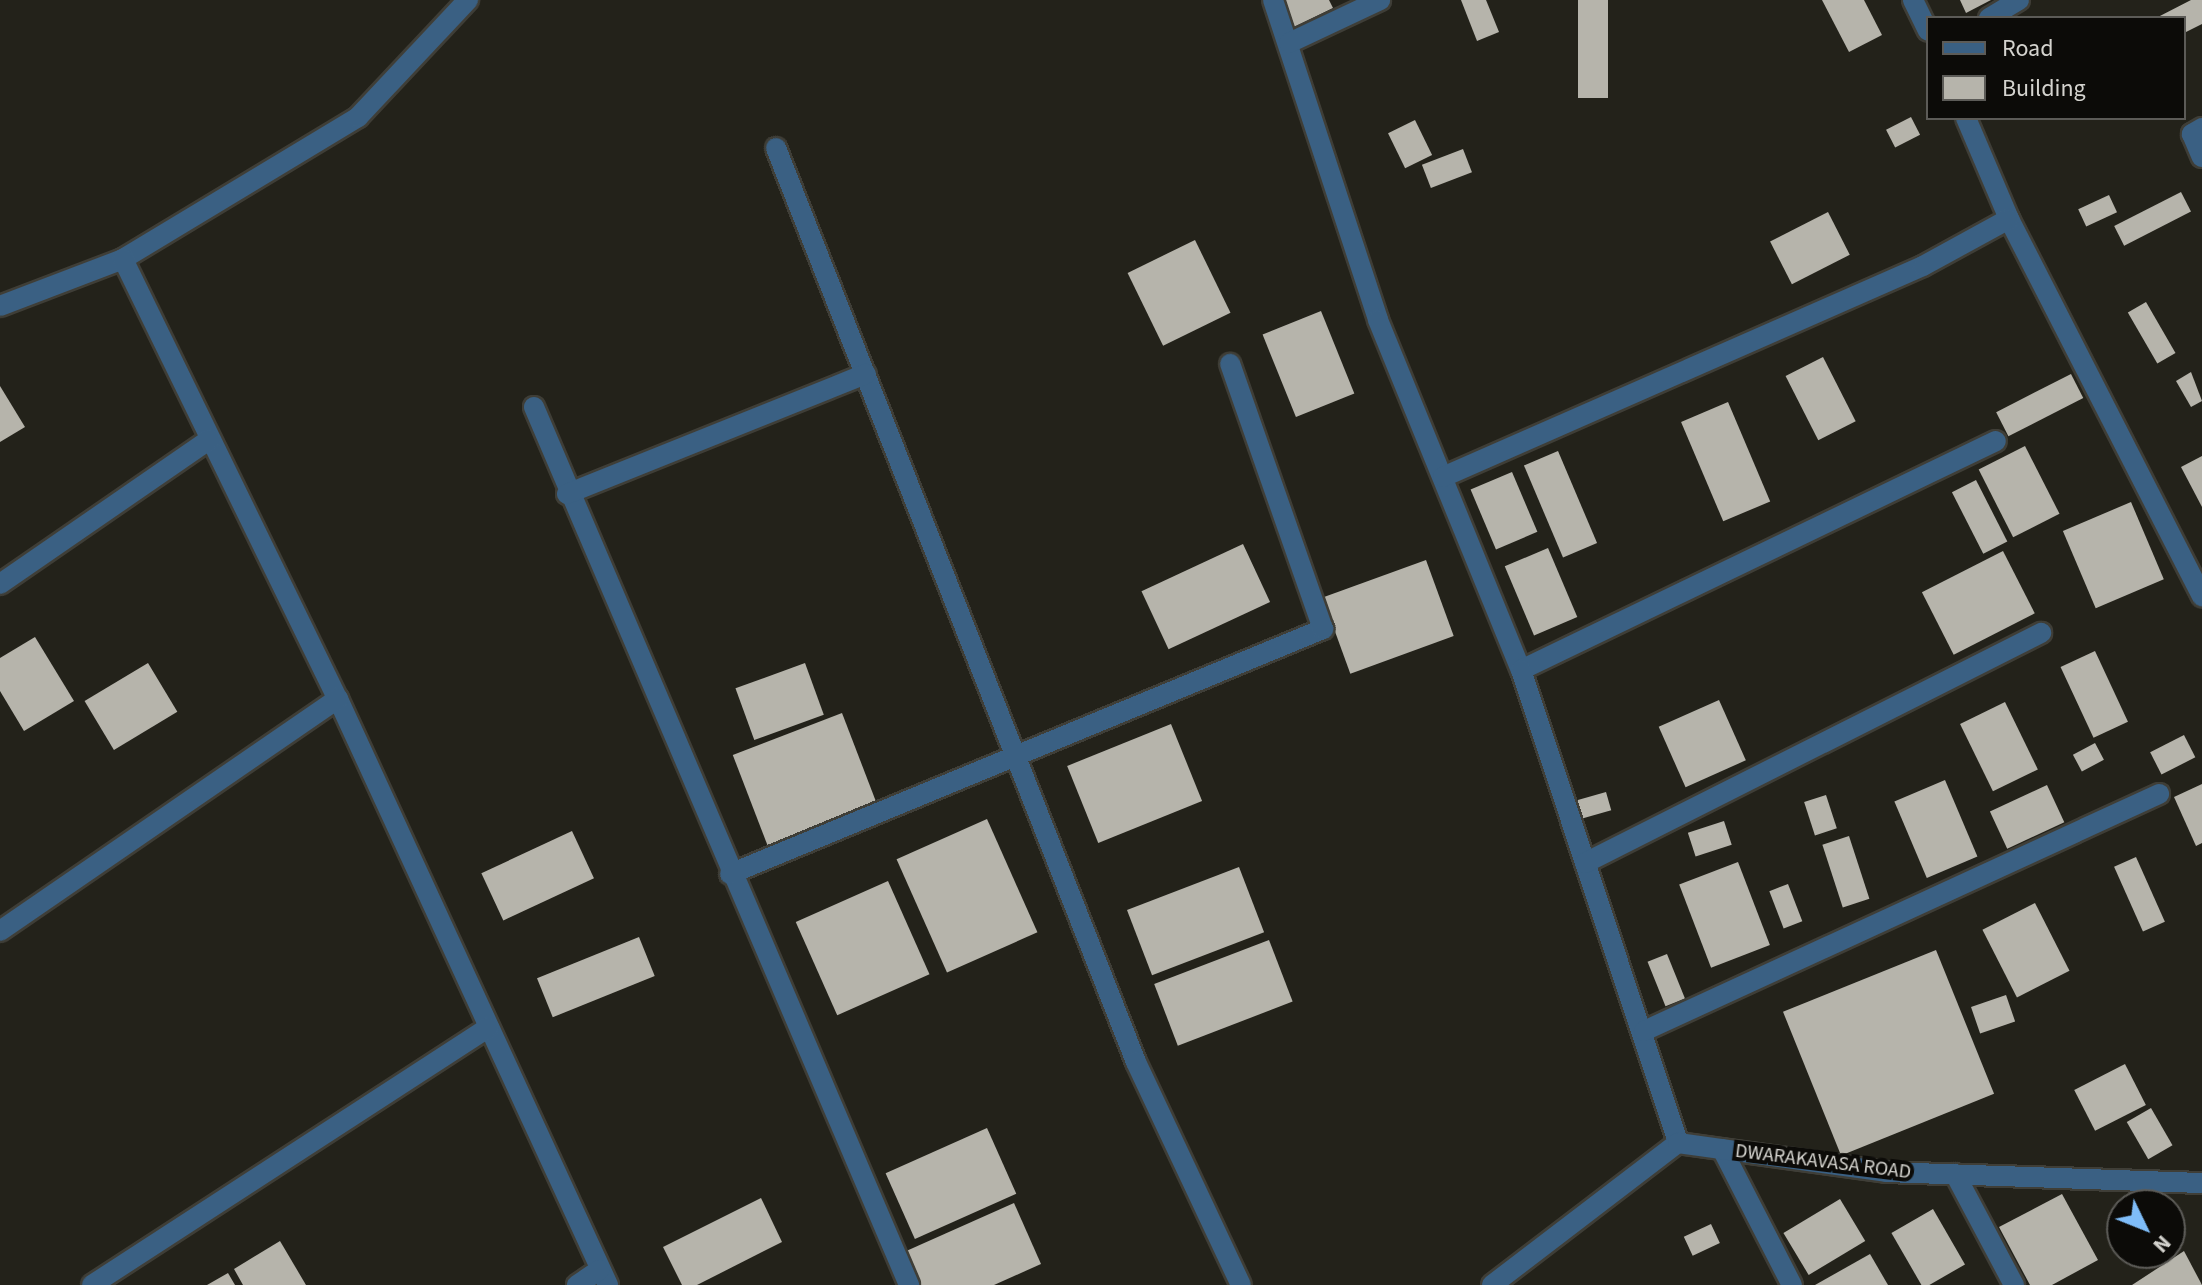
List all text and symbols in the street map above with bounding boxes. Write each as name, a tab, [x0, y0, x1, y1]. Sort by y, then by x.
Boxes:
legend	[1926, 16, 2186, 120]
text: Road	[2002, 31, 2054, 66]
text: Building	[2002, 71, 2086, 106]
street label: DWARAKAVASA ROAD	[1734, 1139, 1912, 1185]
north arrow	[2106, 1189, 2186, 1269]
text: N	[2145, 1228, 2179, 1260]

